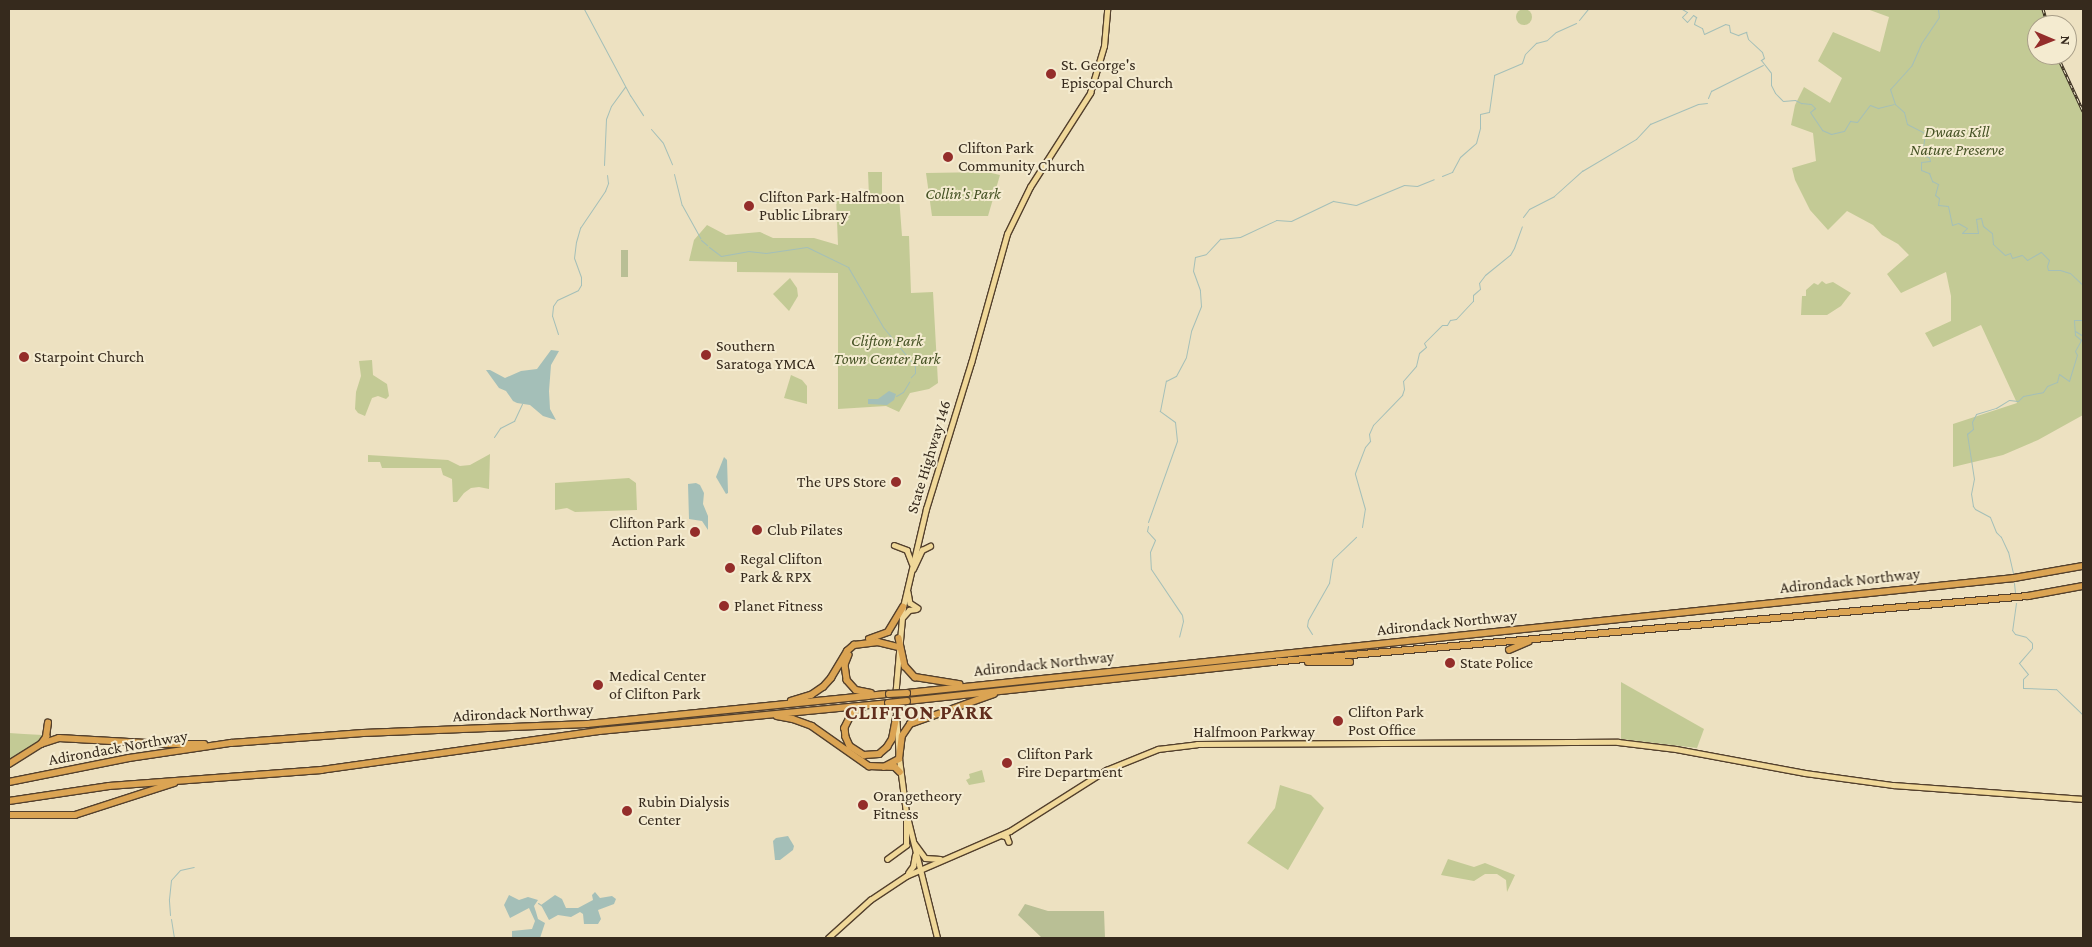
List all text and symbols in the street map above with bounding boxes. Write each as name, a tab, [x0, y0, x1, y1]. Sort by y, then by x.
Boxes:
north arrow	[2027, 15, 2077, 65]
text: N	[2058, 35, 2074, 45]
place label: St. George's Episcopal Church	[1061, 55, 1173, 93]
marker: St. George's Episcopal Church	[1045, 68, 1057, 80]
park label: Dwaas Kill Nature Preserve	[1910, 122, 2004, 160]
place label: Clifton Park Community Church	[958, 138, 1085, 176]
marker: Clifton Park Community Church	[942, 151, 954, 163]
park label: Collin's Park	[925, 184, 1001, 204]
place label: Clifton Park-Halfmoon Public Library	[759, 187, 905, 225]
marker: Clifton Park-Halfmoon Public Library	[743, 200, 755, 212]
park label: Clifton Park Town Center Park	[834, 331, 940, 369]
place label: Southern Saratoga YMCA	[716, 336, 815, 374]
place label: Starpoint Church	[34, 347, 144, 367]
marker: Southern Saratoga YMCA	[700, 349, 712, 361]
marker: Starpoint Church	[18, 351, 30, 363]
street label: State Highway 146	[903, 398, 955, 516]
place label: The UPS Store	[797, 472, 886, 492]
marker: The UPS Store	[890, 476, 902, 488]
place label: Clifton Park Action Park	[609, 513, 685, 551]
place label: Club Pilates	[767, 520, 843, 540]
marker: Club Pilates	[751, 524, 763, 536]
marker: Clifton Park Action Park	[689, 526, 701, 538]
place label: Regal Clifton Park & RPX	[740, 549, 822, 587]
marker: Regal Clifton Park & RPX	[724, 562, 736, 574]
street label: Adirondack Northway	[1779, 564, 1921, 598]
place label: Planet Fitness	[734, 596, 823, 616]
marker: Planet Fitness	[718, 600, 730, 612]
street label: Adirondack Northway	[1376, 606, 1518, 640]
street label: Adirondack Northway	[973, 647, 1115, 681]
place label: State Police	[1460, 653, 1533, 673]
marker: State Police	[1444, 657, 1456, 669]
place label: Medical Center of Clifton Park	[609, 666, 706, 704]
marker: Medical Center of Clifton Park	[591, 678, 605, 692]
district label: CLIFTON PARK	[843, 699, 995, 725]
street label: Adirondack Northway	[452, 700, 594, 726]
place label: Clifton Park Post Office	[1348, 702, 1424, 740]
marker: Clifton Park Post Office	[1332, 715, 1344, 727]
street label: Halfmoon Parkway	[1193, 722, 1315, 742]
street label: Adirondack Northway	[47, 726, 189, 770]
place label: Clifton Park Fire Department	[1017, 744, 1123, 782]
marker: Clifton Park Fire Department	[1001, 757, 1013, 769]
place label: Orangetheory Fitness	[873, 786, 962, 824]
place label: Rubin Dialysis Center	[638, 792, 730, 830]
marker: Orangetheory Fitness	[857, 799, 869, 811]
marker: Rubin Dialysis Center	[620, 804, 634, 818]

